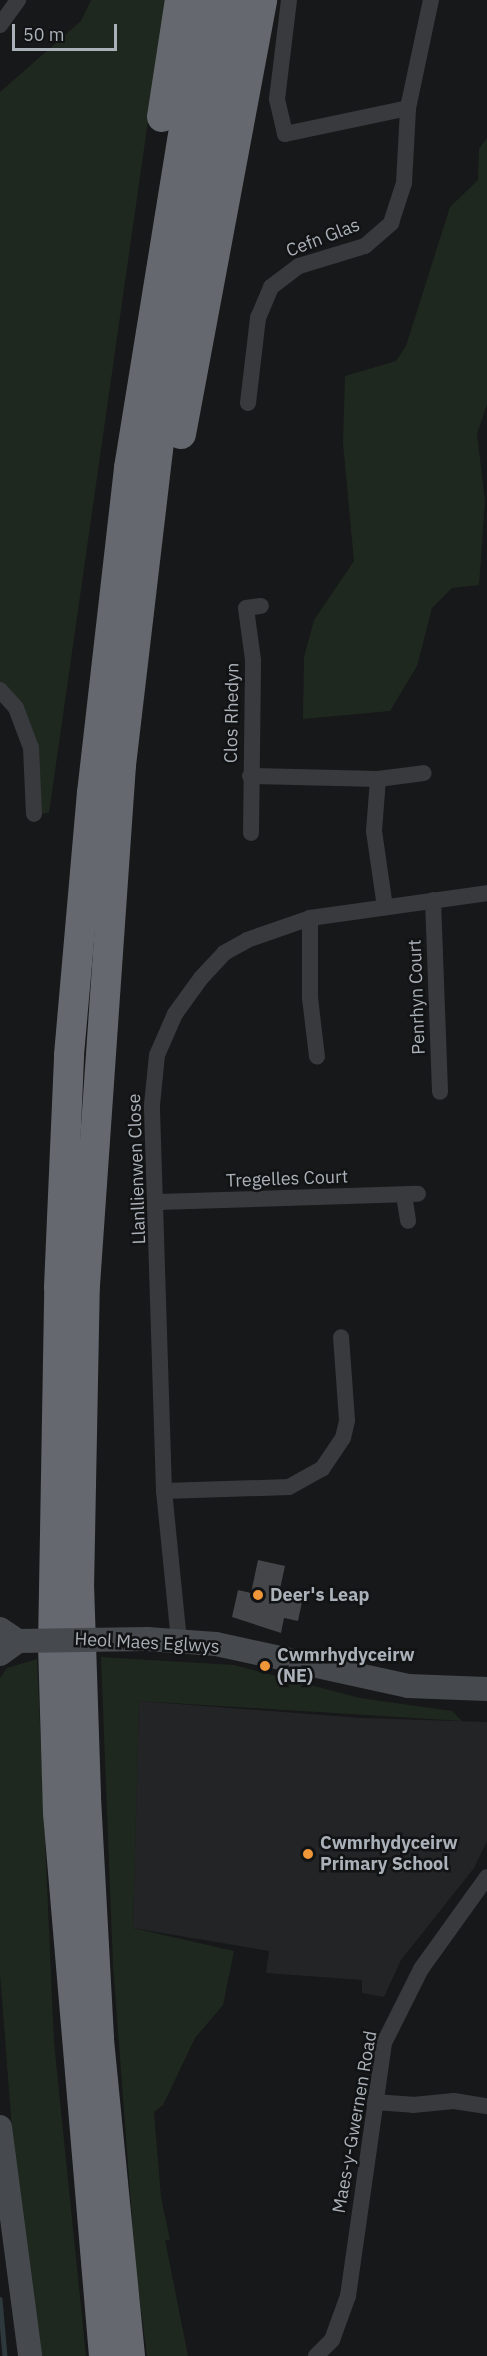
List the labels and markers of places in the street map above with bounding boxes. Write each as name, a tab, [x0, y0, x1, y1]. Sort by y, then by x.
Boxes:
place label: Deer's Leap	[270, 1584, 369, 1606]
marker: Deer's Leap	[251, 1588, 265, 1602]
place label: Cwmrhydyceirw (NE)	[277, 1645, 415, 1688]
marker: Cwmrhydyceirw (NE)	[258, 1659, 272, 1673]
place label: Cwmrhydyceirw Primary School	[320, 1833, 458, 1876]
marker: Cwmrhydyceirw Primary School	[301, 1847, 315, 1861]

